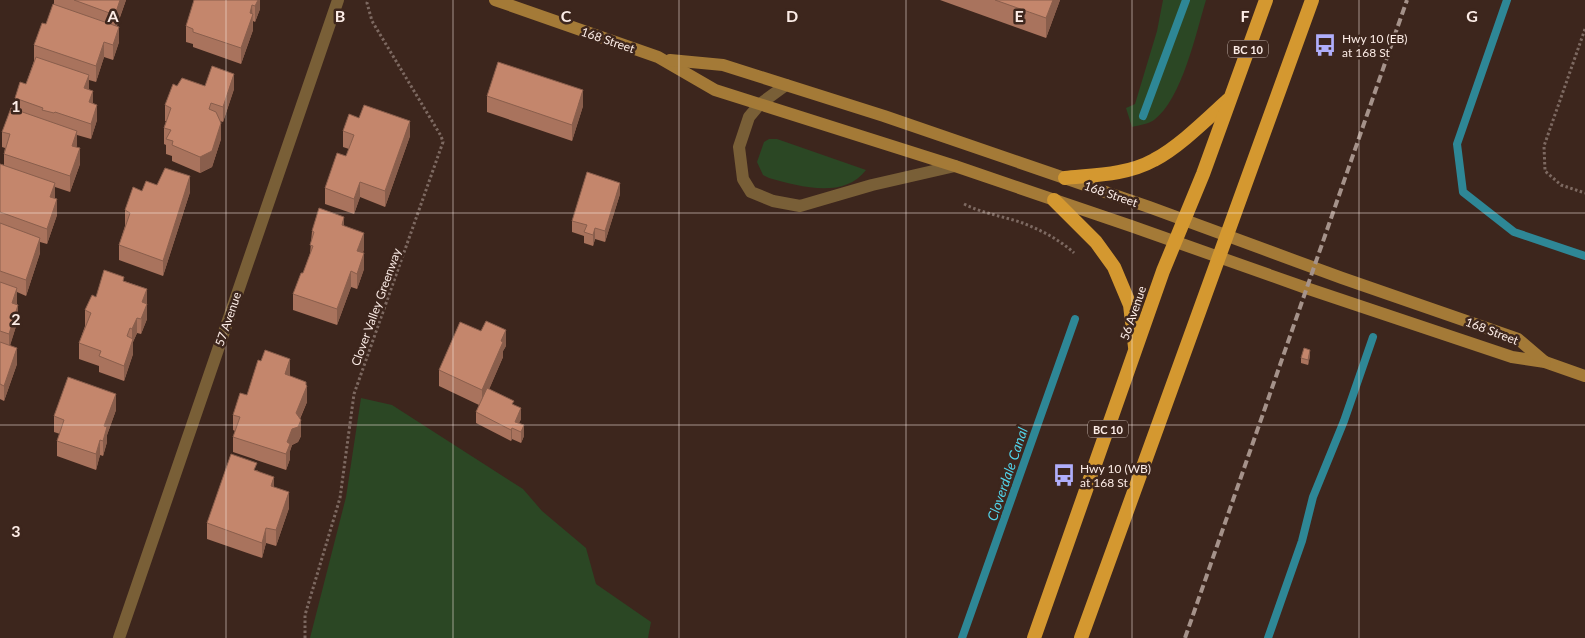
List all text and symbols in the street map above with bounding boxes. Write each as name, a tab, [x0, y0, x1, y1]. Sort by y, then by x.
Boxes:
text: A	[106, 6, 119, 25]
text: B	[335, 6, 345, 25]
text: C	[561, 6, 572, 25]
text: D	[786, 6, 798, 25]
text: E	[1014, 6, 1024, 25]
text: F	[1240, 6, 1250, 25]
text: G	[1466, 6, 1478, 25]
street label: 168 Street	[579, 24, 637, 56]
place label: Hwy 10 (EB) at 168 St	[1342, 31, 1408, 60]
bus stop icon: Hwy 10 (EB) at 168 St	[1312, 32, 1338, 58]
road number: BC 10	[1228, 41, 1268, 58]
text: 1	[11, 96, 21, 115]
street label: 168 Street	[1082, 178, 1140, 210]
street label: Clover Valley Greenway	[348, 245, 405, 368]
street label: 56 Avenue	[1117, 284, 1149, 342]
street label: 57 Avenue	[212, 290, 244, 348]
text: 2	[11, 309, 21, 328]
street label: 168 Street	[1463, 314, 1521, 348]
road number: BC 10	[1088, 420, 1128, 438]
water label: Cloverdale Canal	[983, 425, 1031, 523]
place label: Hwy 10 (WB) at 168 St	[1080, 461, 1151, 490]
bus stop icon: Hwy 10 (WB) at 168 St	[1051, 462, 1077, 488]
text: 3	[11, 521, 21, 540]

